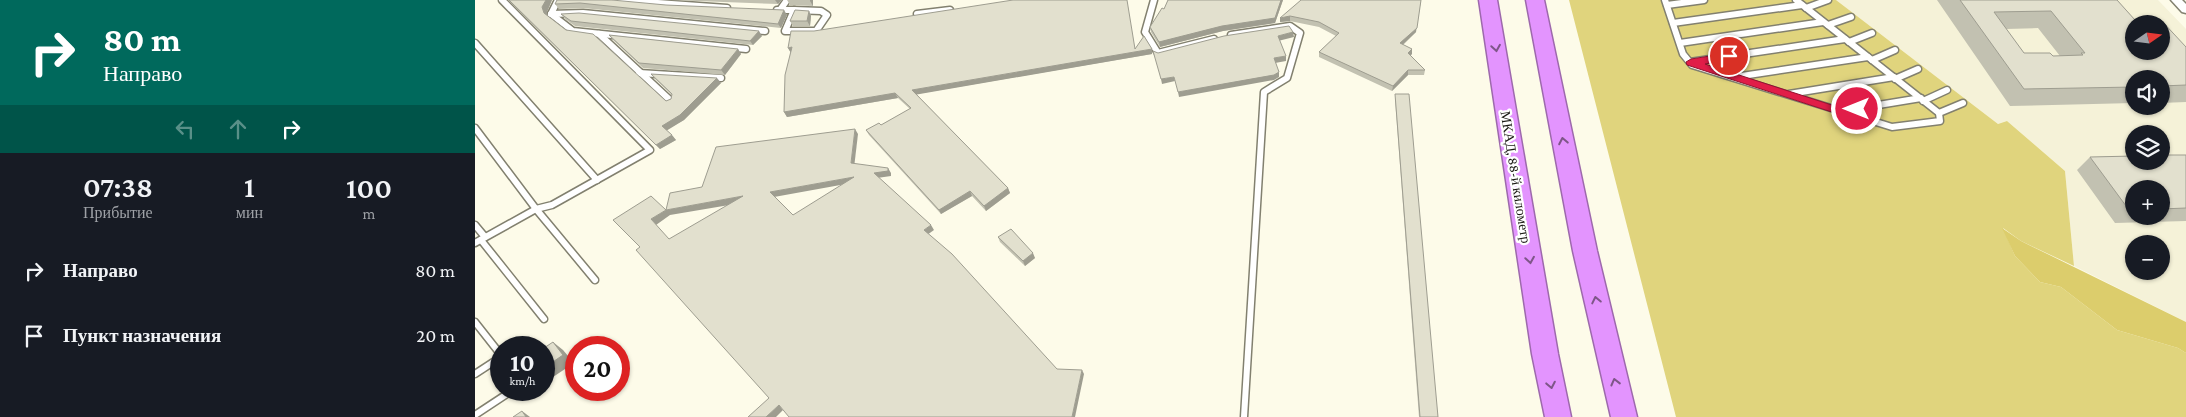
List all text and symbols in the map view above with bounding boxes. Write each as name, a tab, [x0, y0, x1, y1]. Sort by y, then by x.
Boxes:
north arrow	[2125, 15, 2170, 60]
map controls	[2125, 15, 2170, 280]
icon: right	[20, 20, 85, 85]
text: 80 m	[103, 20, 181, 59]
pin	[1708, 35, 1750, 77]
icon: arrive	[1715, 42, 1743, 70]
one-way arrow	[1490, 44, 1500, 53]
text: Направо	[103, 61, 182, 86]
button: sound	[2125, 70, 2170, 115]
position arrow	[1830, 82, 1882, 134]
street label: МКАД, 88-й километр	[1498, 110, 1534, 244]
icon: left	[171, 115, 199, 143]
icon: ahead	[224, 115, 252, 143]
icon: right	[277, 115, 305, 143]
button: layers	[2125, 125, 2170, 170]
one-way arrow	[1558, 136, 1569, 145]
text: 07:38	[83, 170, 153, 203]
text: 1	[244, 170, 255, 203]
text: 100	[346, 171, 392, 204]
button: +	[2125, 180, 2170, 225]
text: Прибытие	[83, 204, 153, 221]
text: мин	[236, 204, 263, 221]
text: m	[363, 205, 375, 222]
button: −	[2125, 235, 2170, 280]
one-way arrow	[1524, 256, 1534, 265]
icon: right	[20, 257, 48, 285]
text: Направо	[63, 260, 138, 281]
text: 80 m	[415, 260, 455, 281]
one-way arrow	[1591, 296, 1601, 304]
icon: arrive	[20, 322, 48, 350]
text: Пункт назначения	[63, 325, 221, 346]
text: 20 m	[416, 325, 455, 346]
speed limit sign: 20	[565, 336, 630, 401]
text: 10	[510, 349, 535, 376]
text: km/h	[510, 374, 535, 388]
one-way arrow	[1610, 378, 1621, 387]
one-way arrow	[1546, 381, 1556, 390]

